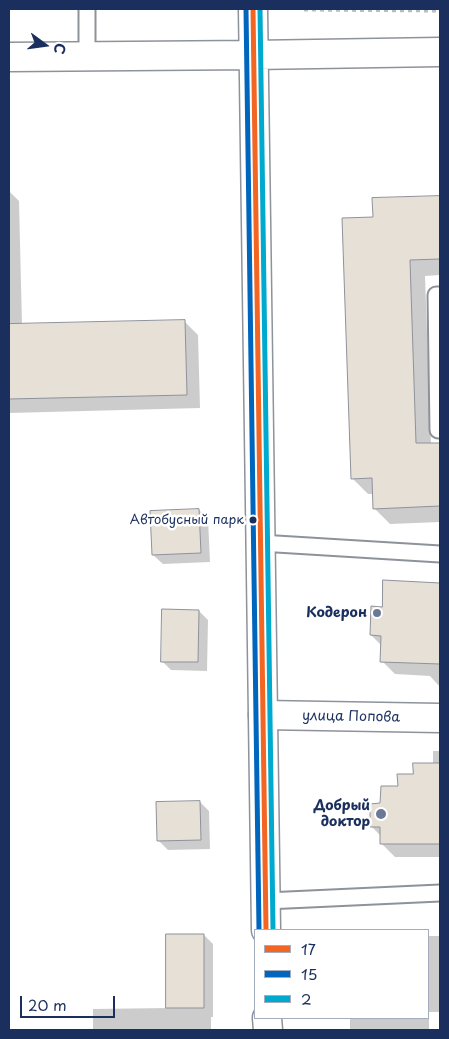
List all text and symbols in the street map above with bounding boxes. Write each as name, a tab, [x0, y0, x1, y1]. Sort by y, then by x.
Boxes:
north arrow	[20, 20, 70, 70]
text: С	[49, 41, 72, 56]
place label: Автобусный парк	[130, 512, 244, 528]
marker: Автобусный парк	[248, 515, 258, 525]
place label: Кодерон	[306, 605, 367, 621]
marker: Кодерон	[371, 607, 383, 619]
street label: улица Попова	[302, 708, 400, 726]
place label: Добрый доктор	[314, 798, 370, 830]
marker: Добрый доктор	[374, 807, 388, 821]
legend	[254, 929, 429, 1019]
text: 17	[301, 937, 316, 960]
text: 15	[301, 962, 317, 985]
scale bar	[22, 986, 118, 1018]
text: 2	[301, 987, 312, 1010]
text: 20 m	[28, 993, 67, 1016]

